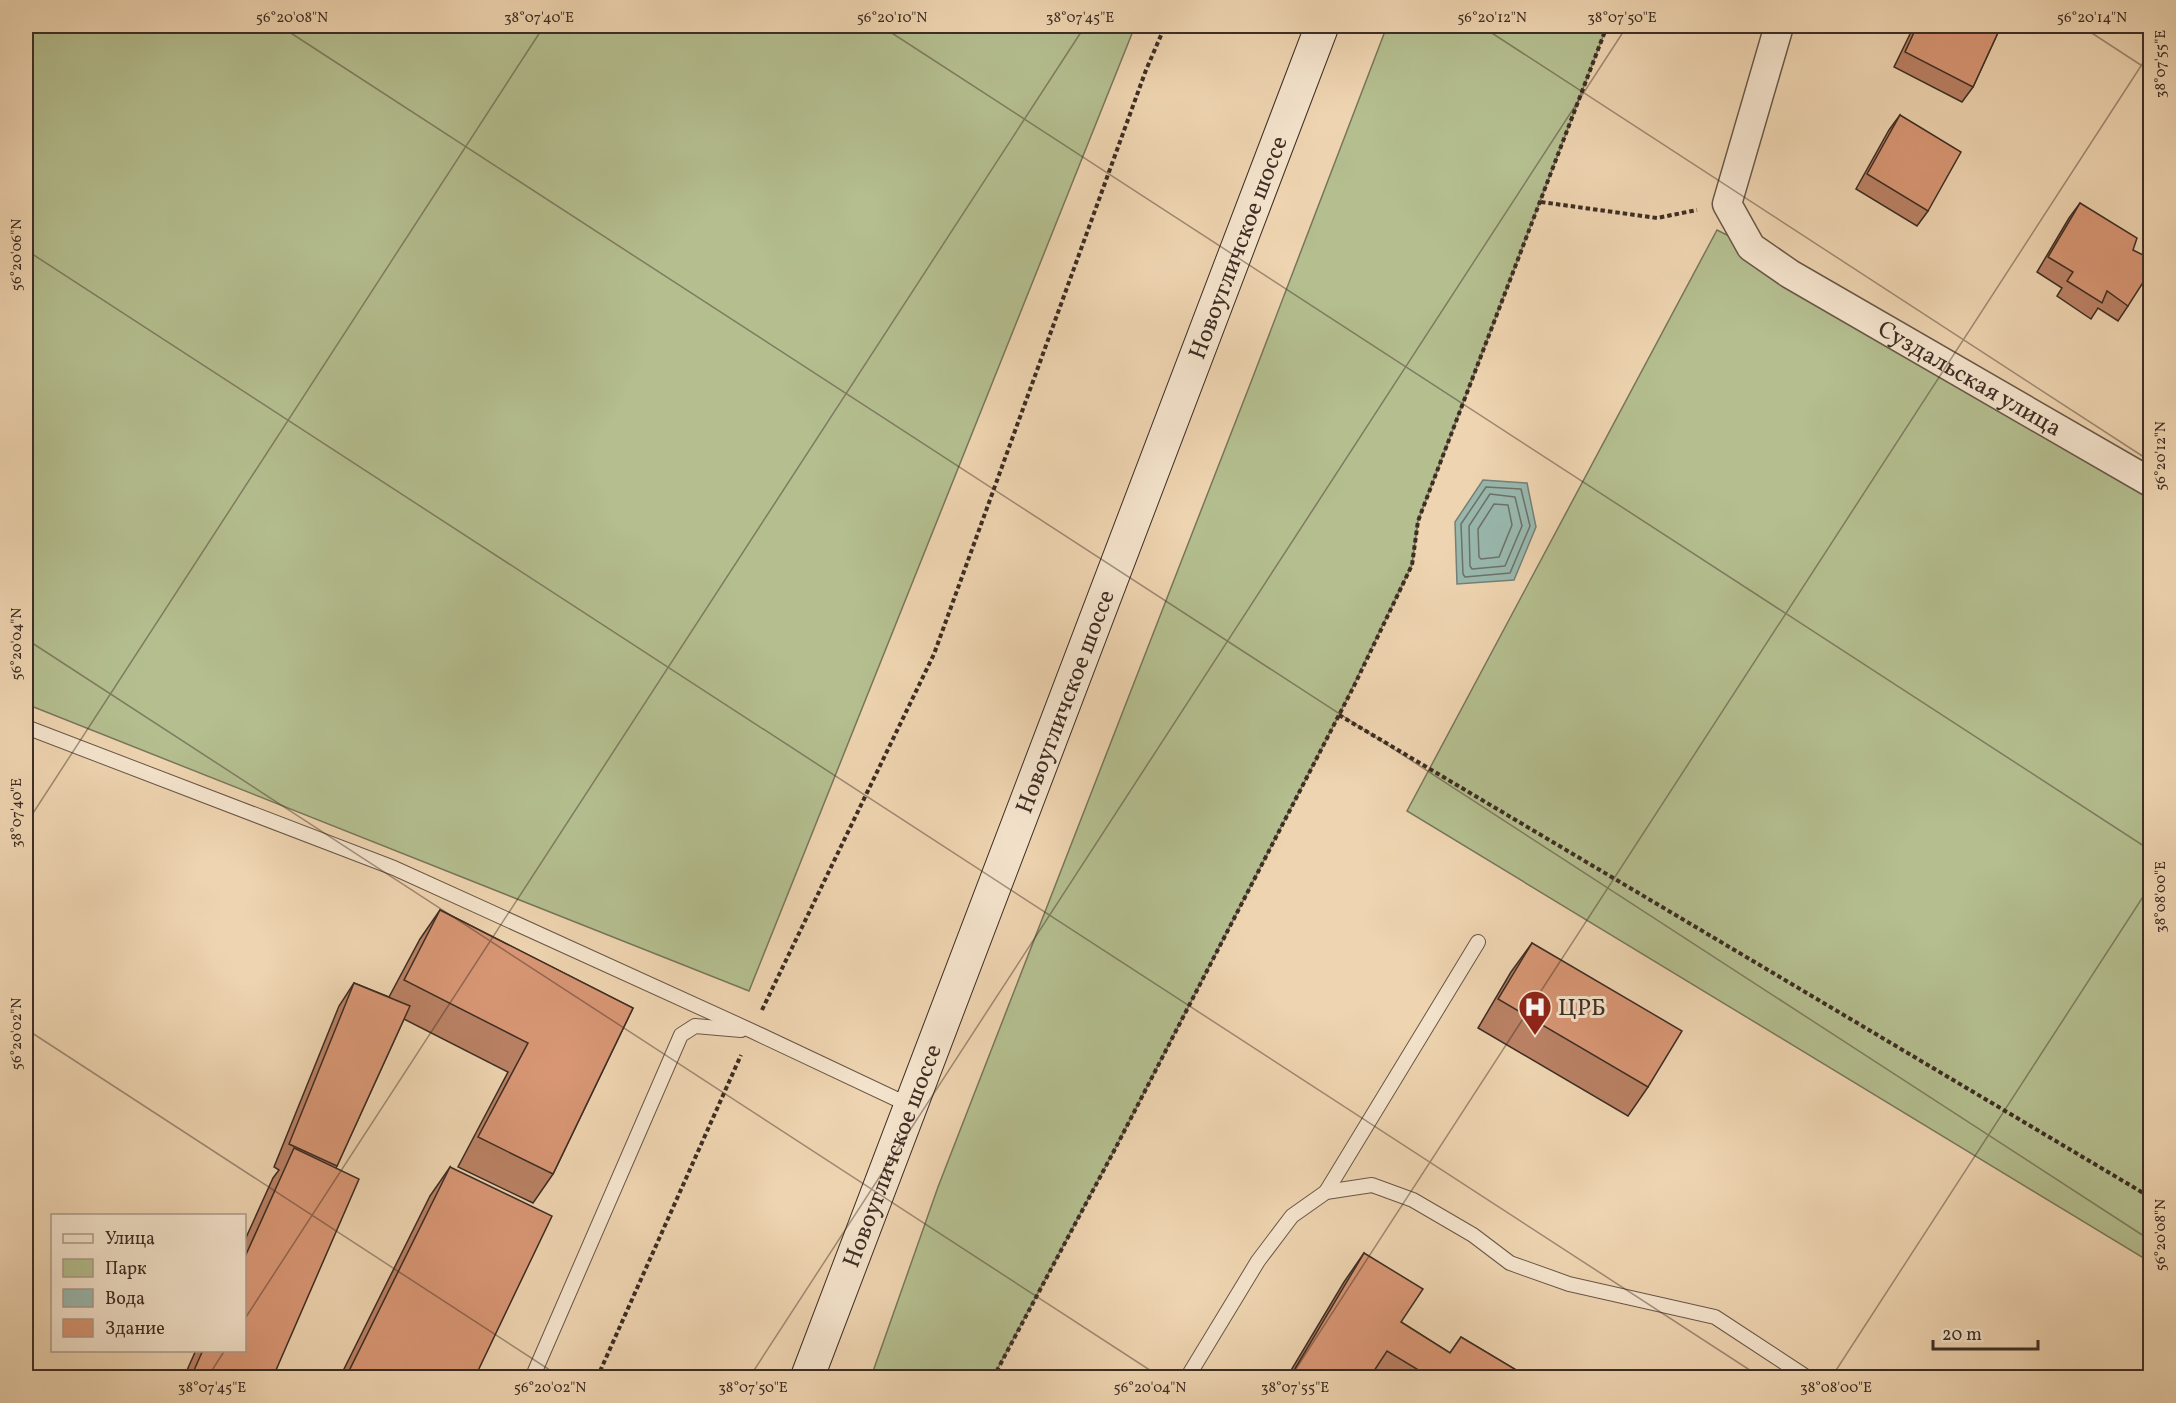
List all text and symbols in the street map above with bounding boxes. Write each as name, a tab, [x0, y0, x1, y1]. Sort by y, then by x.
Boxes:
text: 56°20'08"N	[256, 8, 328, 29]
text: 38°07'40"E	[504, 8, 574, 29]
text: 56°20'10"N	[857, 8, 927, 29]
text: 38°07'45"E	[1046, 8, 1114, 29]
text: 56°20'12"N	[1457, 8, 1527, 29]
text: 38°07'50"E	[1587, 8, 1657, 29]
text: 56°20'14"N	[2057, 8, 2127, 29]
text: 38°07'55"E	[2151, 30, 2172, 98]
street label: Новоугличское шоссе	[1182, 131, 1298, 365]
text: 56°20'06"N	[7, 219, 28, 291]
street label: Суздальская улица	[1871, 313, 2067, 446]
text: 56°20'12"N	[2151, 421, 2172, 491]
street label: Новоугличское шоссе	[1009, 585, 1125, 819]
text: 56°20'04"N	[7, 608, 28, 680]
text: 38°07'40"E	[7, 778, 28, 848]
text: 38°08'00"E	[2151, 861, 2172, 933]
hospital icon: ЦРБ	[1517, 989, 1553, 1036]
place label: ЦРБ	[1558, 992, 1606, 1026]
text: 56°20'02"N	[7, 998, 28, 1070]
street label: Новоугличское шоссе	[836, 1040, 952, 1273]
text: 56°20'08"N	[2151, 1199, 2172, 1271]
legend	[51, 1214, 246, 1352]
text: Улица	[105, 1227, 155, 1252]
text: Парк	[105, 1257, 147, 1282]
text: Вода	[105, 1287, 145, 1312]
scale bar	[1933, 1313, 2038, 1351]
text: Здание	[105, 1317, 165, 1342]
text: 20 m	[1942, 1323, 1982, 1348]
text: 38°07'45"E	[178, 1378, 246, 1399]
text: 56°20'02"N	[514, 1378, 586, 1399]
text: 38°07'50"E	[718, 1378, 788, 1399]
text: 56°20'04"N	[1114, 1378, 1186, 1399]
text: 38°07'55"E	[1261, 1378, 1329, 1399]
text: 38°08'00"E	[1800, 1378, 1872, 1399]

